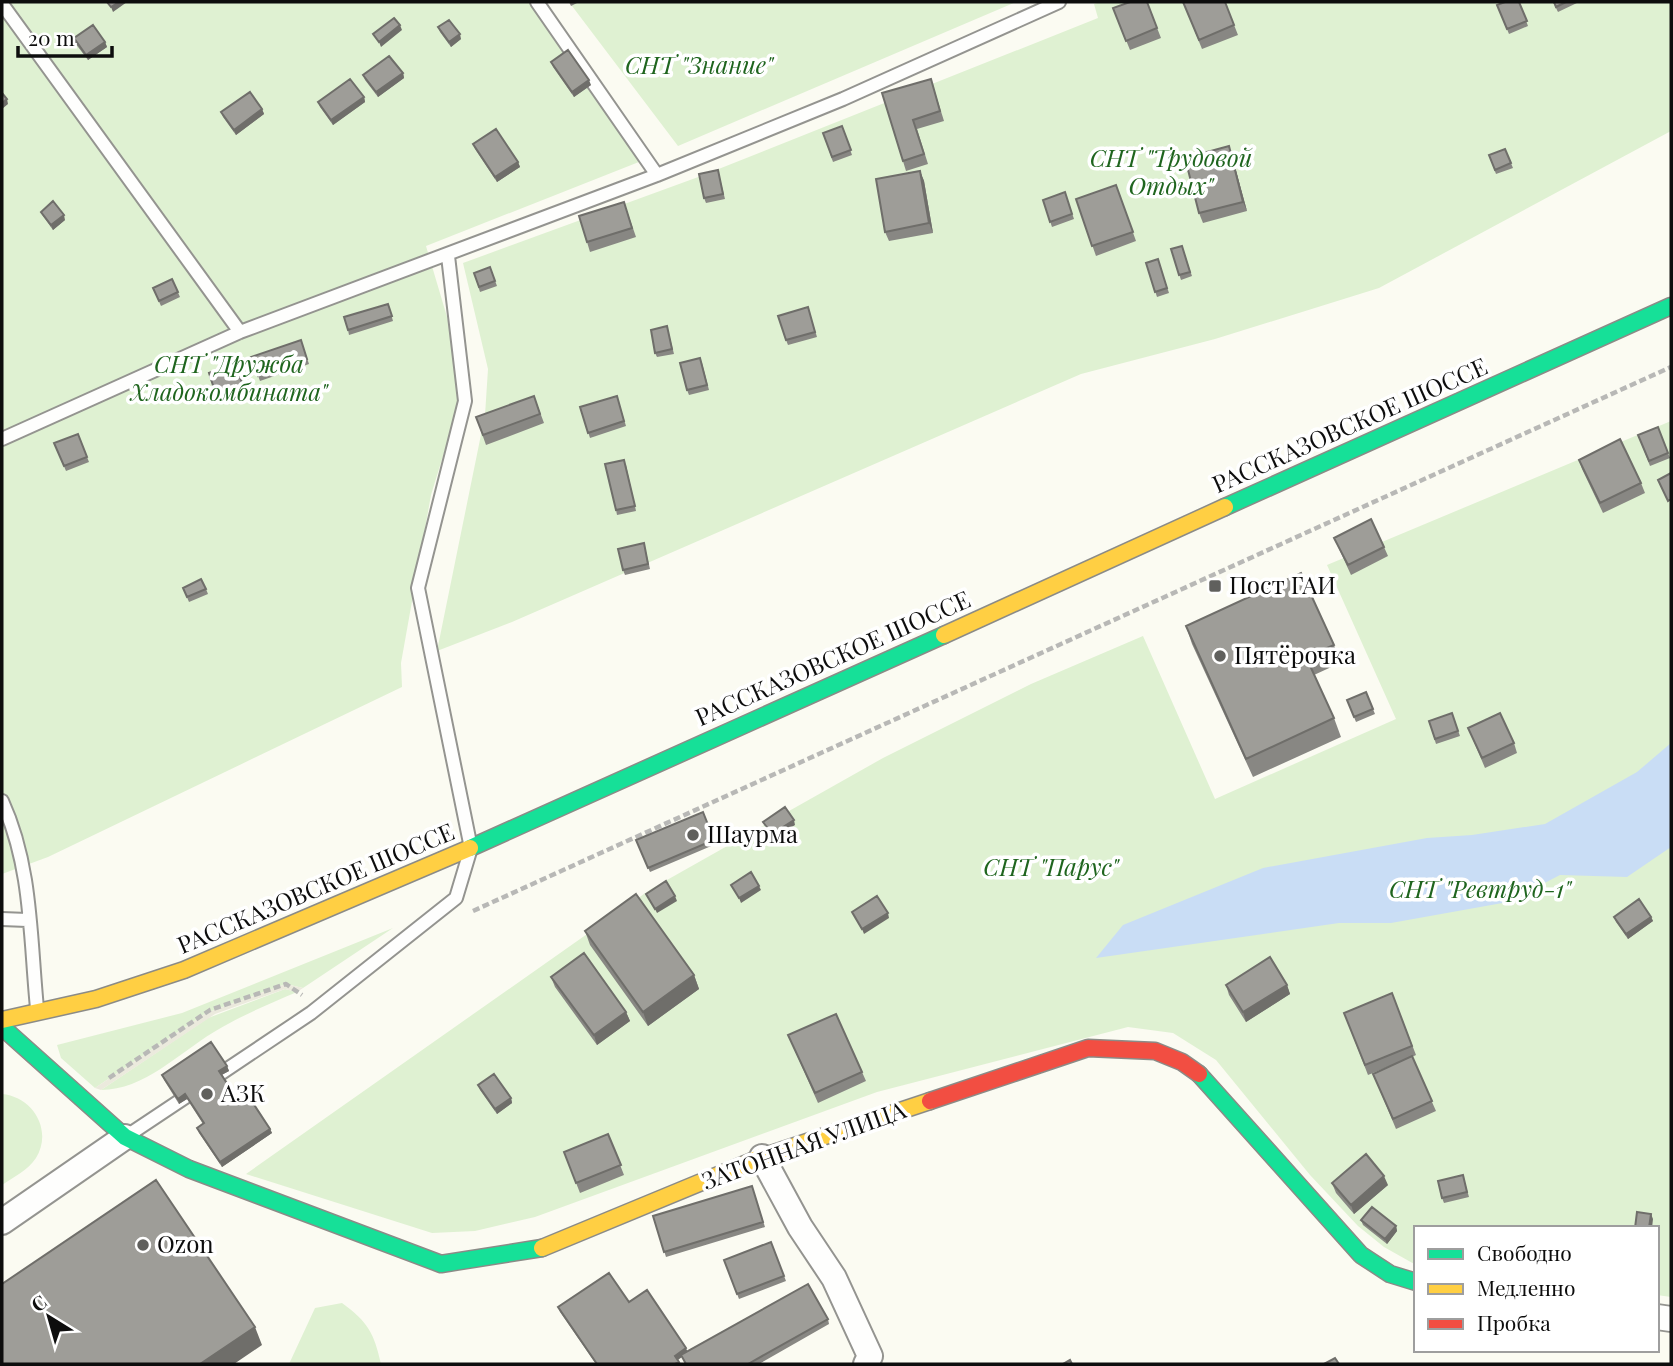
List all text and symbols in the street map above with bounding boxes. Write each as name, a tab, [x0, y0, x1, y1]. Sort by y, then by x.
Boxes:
scale bar	[18, 14, 112, 58]
text: 20 m	[28, 23, 75, 51]
park label: СНТ "Знание"	[625, 48, 775, 80]
park label: СНТ "Трудовой Отдых"	[1090, 141, 1253, 201]
park label: СНТ "Дружба Хладокомбината"	[129, 347, 330, 407]
street label: РАССКАЗОВСКОЕ ШОССЕ	[1207, 349, 1492, 499]
place label: Пост ГАИ	[1229, 568, 1336, 600]
marker: Пост ГАИ	[1207, 578, 1223, 594]
street label: РАССКАЗОВСКОЕ ШОССЕ	[690, 582, 975, 732]
place label: Пятёрочка	[1234, 638, 1356, 670]
marker: Пятёрочка	[1212, 648, 1228, 664]
street label: РАССКАЗОВСКОЕ ШОССЕ	[172, 814, 459, 960]
place label: Шаурма	[707, 817, 798, 849]
marker: Шаурма	[685, 827, 701, 843]
park label: СНТ "Парус"	[983, 850, 1121, 882]
park label: СНТ "Ревтруд-1"	[1389, 872, 1573, 904]
place label: АЗК	[220, 1076, 266, 1108]
marker: АЗК	[199, 1086, 215, 1102]
street label: ЗАТОННАЯ УЛИЦА	[697, 1092, 911, 1196]
legend	[1414, 1226, 1659, 1352]
place label: Ozon	[157, 1227, 214, 1259]
marker: Ozon	[135, 1237, 151, 1253]
text: Свободно	[1477, 1238, 1572, 1266]
text: Медленно	[1477, 1273, 1575, 1301]
north arrow	[14, 1282, 84, 1352]
text: С	[25, 1288, 51, 1317]
text: Пробка	[1477, 1308, 1551, 1336]

